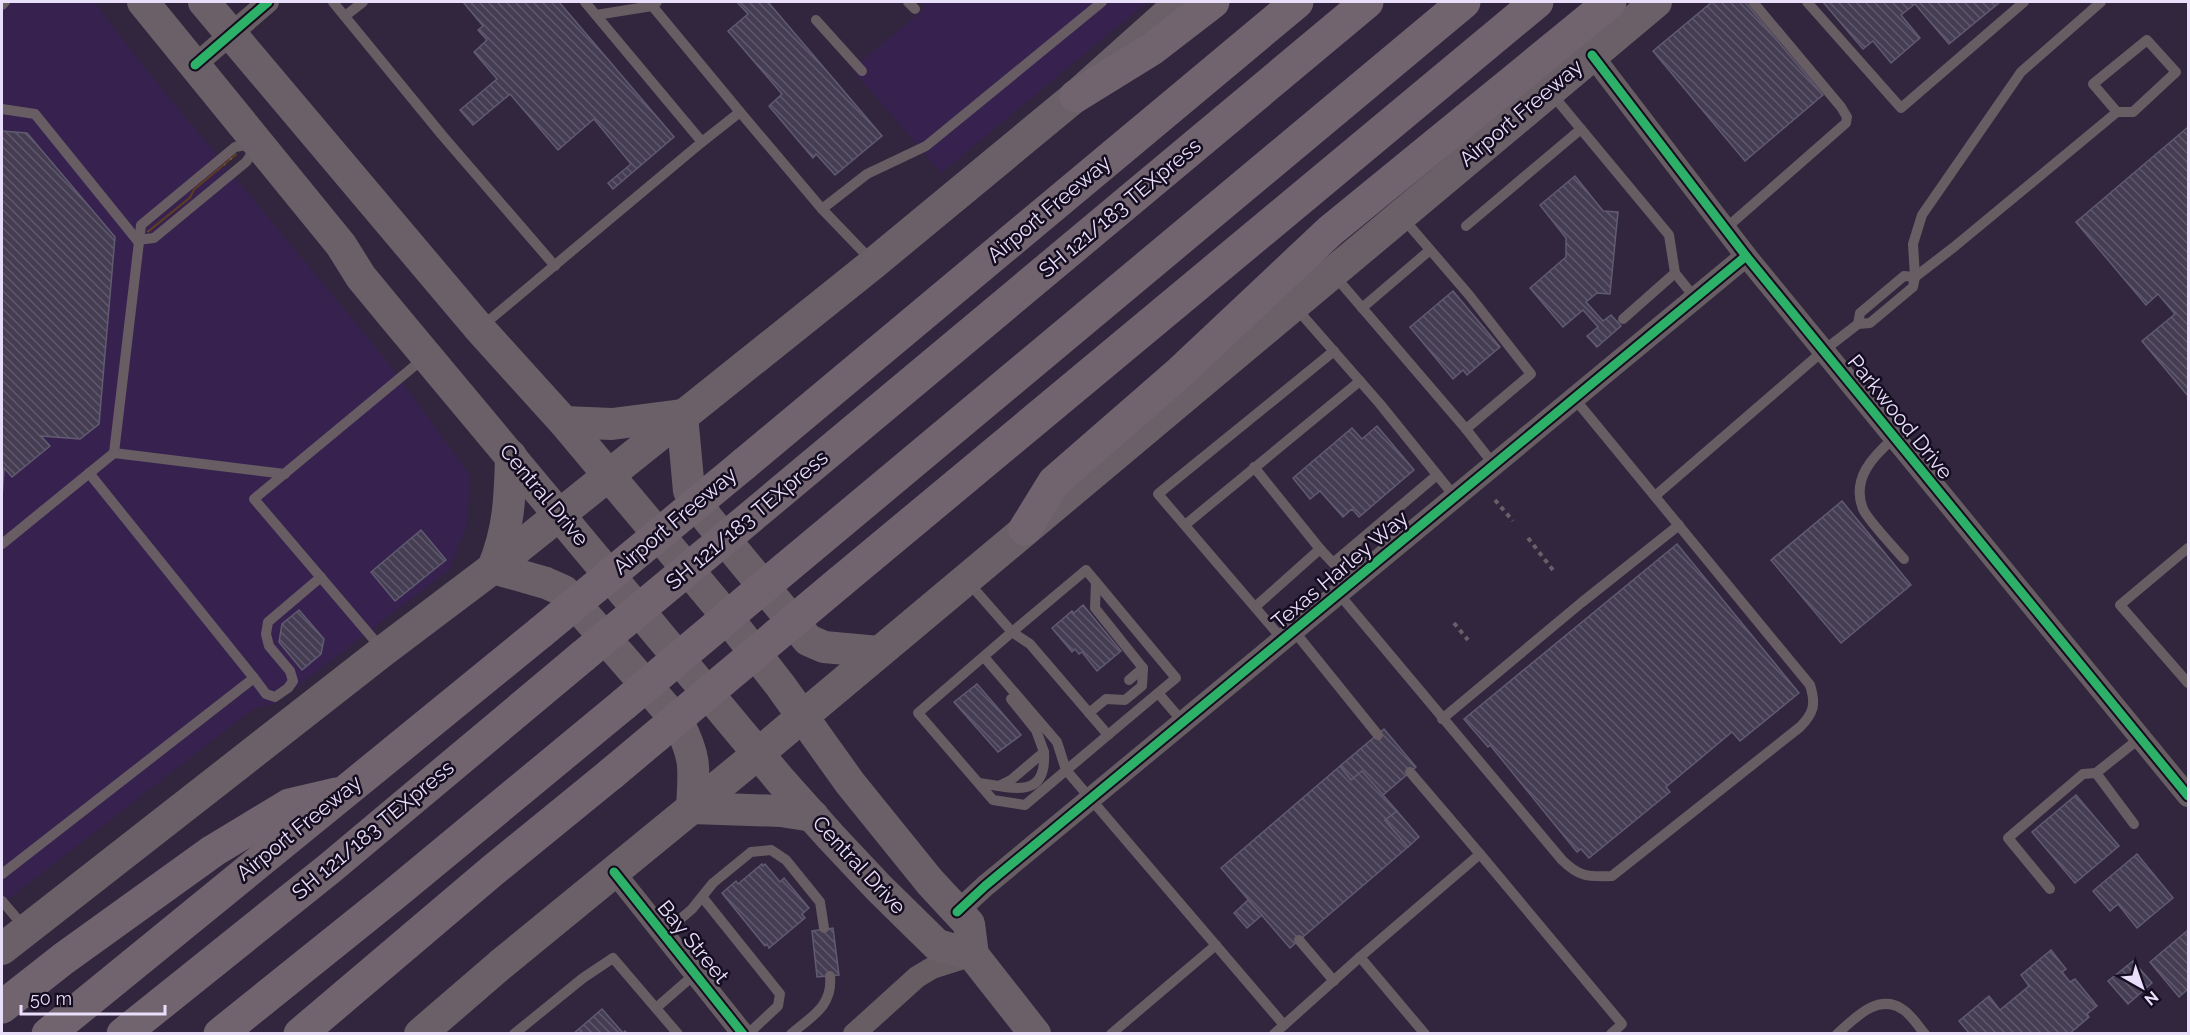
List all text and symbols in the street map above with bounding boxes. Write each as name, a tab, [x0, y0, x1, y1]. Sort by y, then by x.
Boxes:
street label: Airport Freeway	[1454, 54, 1588, 172]
street label: SH 121/183 TEXpress	[1034, 133, 1206, 283]
street label: Airport Freeway	[982, 150, 1116, 268]
street label: Parkwood Drive	[1843, 349, 1958, 484]
street label: Central Drive	[495, 439, 594, 551]
street label: SH 121/183 TEXpress	[661, 445, 833, 595]
street label: Airport Freeway	[608, 462, 742, 580]
street label: Texas Harley Way	[1266, 505, 1413, 634]
street label: SH 121/183 TEXpress	[287, 755, 459, 905]
street label: Airport Freeway	[231, 770, 366, 886]
street label: Central Drive	[808, 810, 911, 919]
street label: Bay Street	[652, 895, 734, 988]
north arrow	[2112, 957, 2172, 1017]
scale bar	[21, 978, 165, 1016]
text: N	[2141, 987, 2162, 1009]
text: 50 m	[30, 988, 72, 1009]

